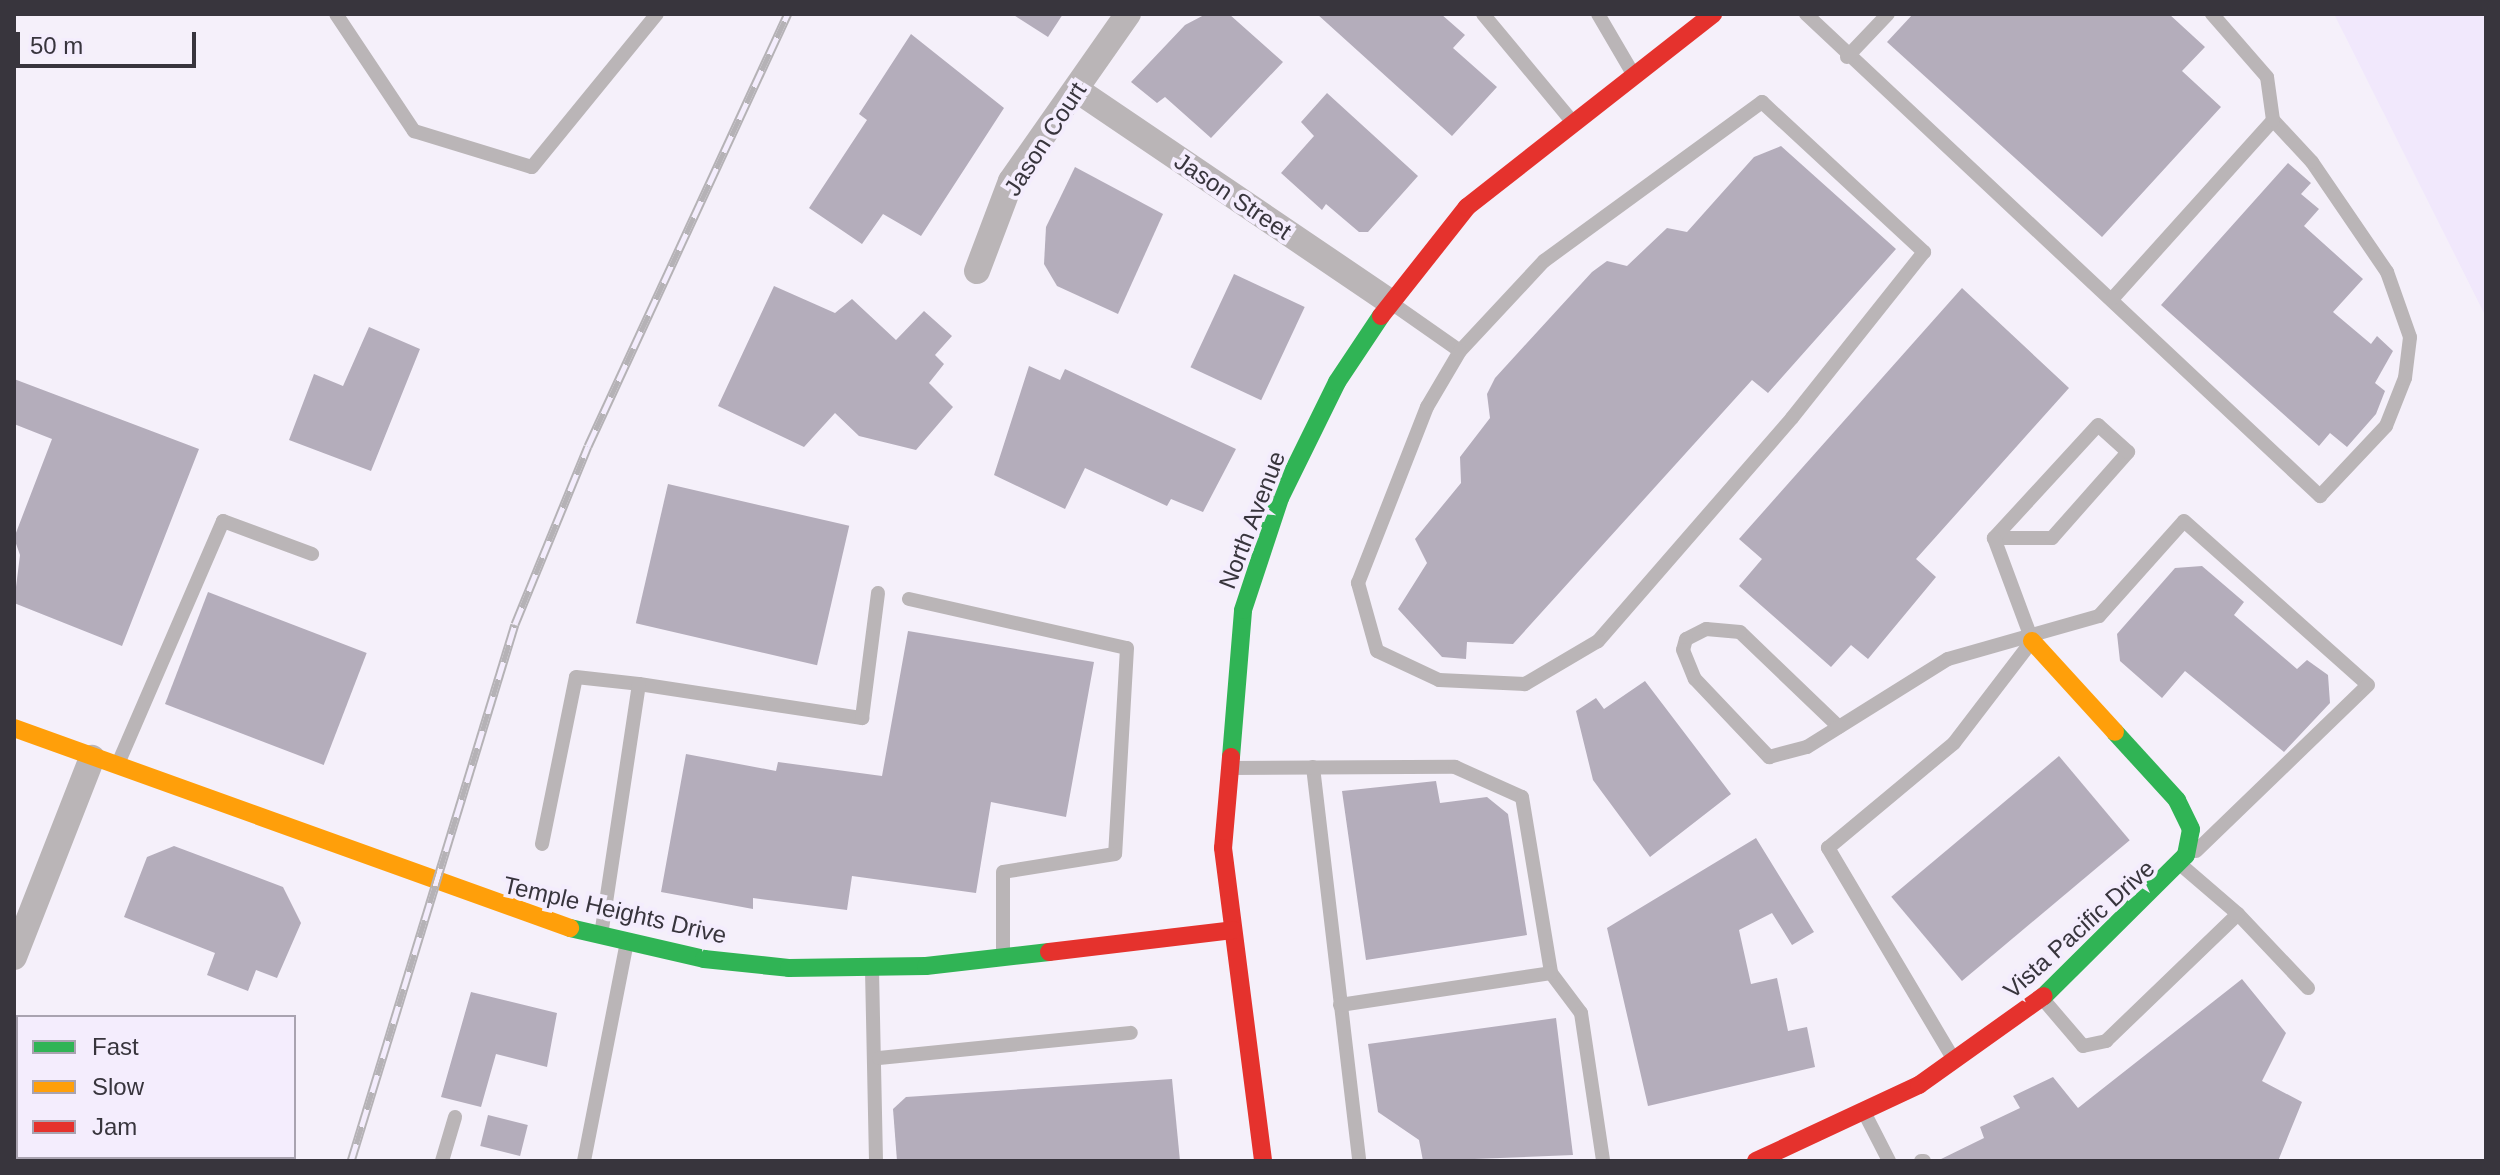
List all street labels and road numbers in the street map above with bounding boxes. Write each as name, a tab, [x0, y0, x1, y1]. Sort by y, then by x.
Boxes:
street label: Jason Court	[998, 77, 1092, 201]
street label: Jason Street	[1169, 146, 1297, 246]
street label: North Avenue	[1212, 447, 1292, 593]
street label: Vista Pacific Drive	[1998, 854, 2160, 1004]
street label: Temple Heights Drive	[501, 870, 729, 950]

